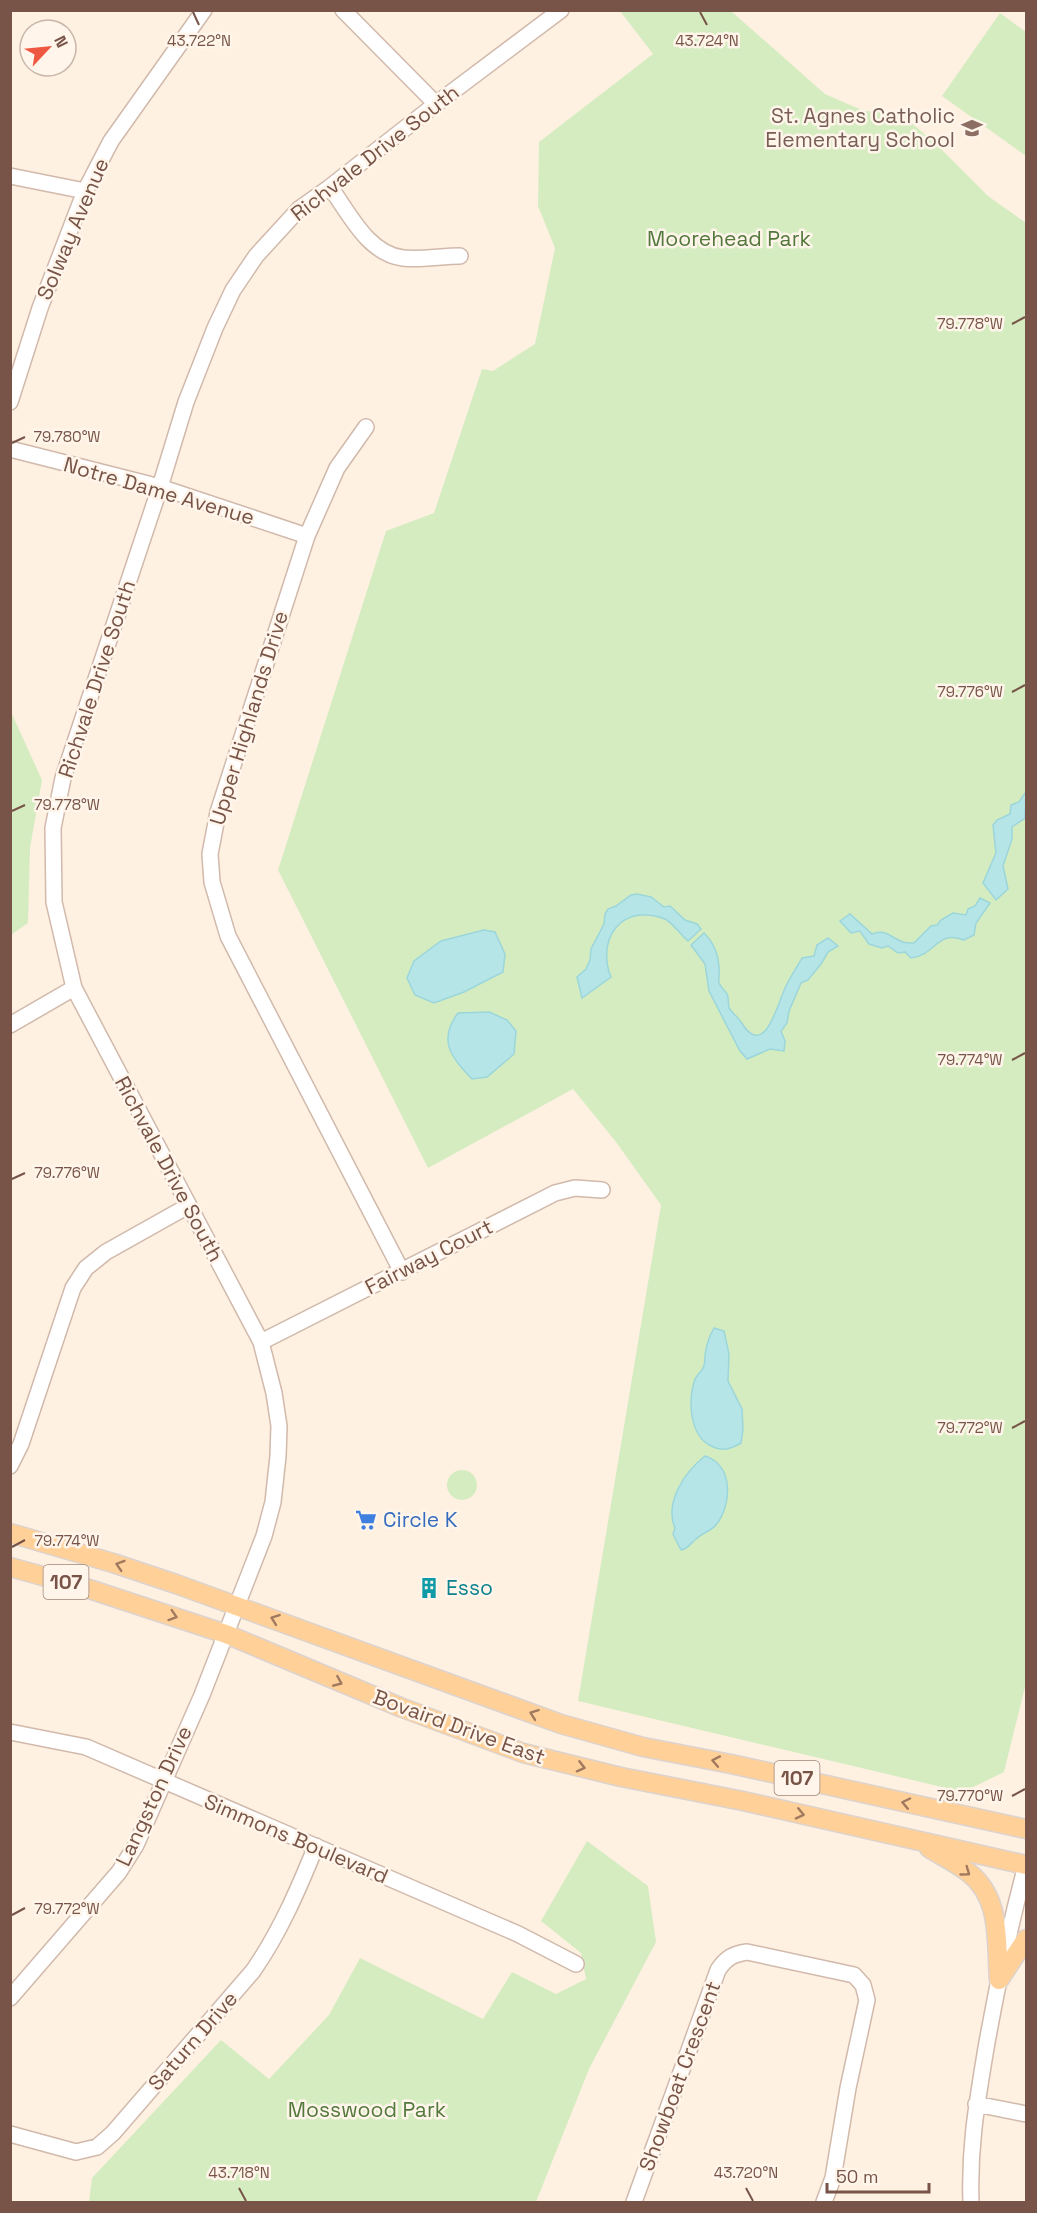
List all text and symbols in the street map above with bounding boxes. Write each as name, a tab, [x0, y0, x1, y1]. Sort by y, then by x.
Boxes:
north arrow	[18, 18, 78, 78]
text: 43.722°N	[167, 31, 231, 50]
text: 43.724°N	[675, 31, 739, 50]
text: N	[49, 32, 73, 51]
street label: Richvale Drive South	[285, 78, 464, 227]
place label: St. Agnes Catholic Elementary School	[765, 102, 955, 153]
school or university icon: St. Agnes Catholic Elementary School	[960, 116, 984, 140]
street label: Solway Avenue	[30, 154, 115, 304]
park label: Moorehead Park	[647, 225, 811, 252]
text: 79.778°W	[937, 314, 1003, 333]
text: 79.780°W	[34, 427, 100, 446]
street label: Notre Dame Avenue	[61, 450, 258, 531]
street label: Richvale Drive South	[52, 576, 141, 781]
street label: Upper Highlands Drive	[203, 608, 294, 828]
text: 79.776°W	[937, 682, 1003, 701]
text: 79.778°W	[34, 795, 100, 814]
text: 79.774°W	[937, 1050, 1003, 1069]
street label: Richvale Drive South	[109, 1071, 230, 1266]
text: 79.776°W	[34, 1163, 100, 1182]
street label: Fairway Court	[360, 1213, 497, 1300]
text: 79.772°W	[937, 1418, 1003, 1437]
place label: Circle K	[383, 1506, 458, 1533]
supermarket icon: Circle K	[354, 1508, 378, 1532]
text: 79.774°W	[34, 1531, 100, 1550]
one-way arrow	[115, 1560, 126, 1572]
road number: 107	[44, 1565, 88, 1599]
place label: Esso	[446, 1574, 493, 1601]
building icon: Esso	[417, 1576, 441, 1600]
one-way arrow	[167, 1609, 178, 1621]
one-way arrow	[270, 1613, 281, 1626]
one-way arrow	[332, 1675, 343, 1687]
street label: Bovaird Drive East	[369, 1683, 549, 1770]
one-way arrow	[529, 1709, 539, 1722]
street label: Langston Drive	[109, 1721, 198, 1870]
one-way arrow	[711, 1755, 721, 1768]
one-way arrow	[576, 1760, 586, 1773]
road number: 107	[774, 1761, 820, 1795]
text: 79.770°W	[937, 1786, 1003, 1805]
street label: Simmons Boulevard	[200, 1788, 392, 1890]
one-way arrow	[901, 1797, 911, 1810]
one-way arrow	[795, 1807, 805, 1820]
one-way arrow	[960, 1865, 971, 1876]
text: 79.772°W	[34, 1899, 100, 1918]
street label: Showboat Crescent	[633, 1977, 726, 2174]
street label: Saturn Drive	[142, 1985, 243, 2096]
park label: Mosswood Park	[288, 2096, 446, 2123]
scale bar	[827, 2156, 929, 2194]
text: 43.718°N	[208, 2163, 270, 2182]
text: 43.720°N	[714, 2163, 778, 2182]
text: 50 m	[836, 2165, 878, 2188]

